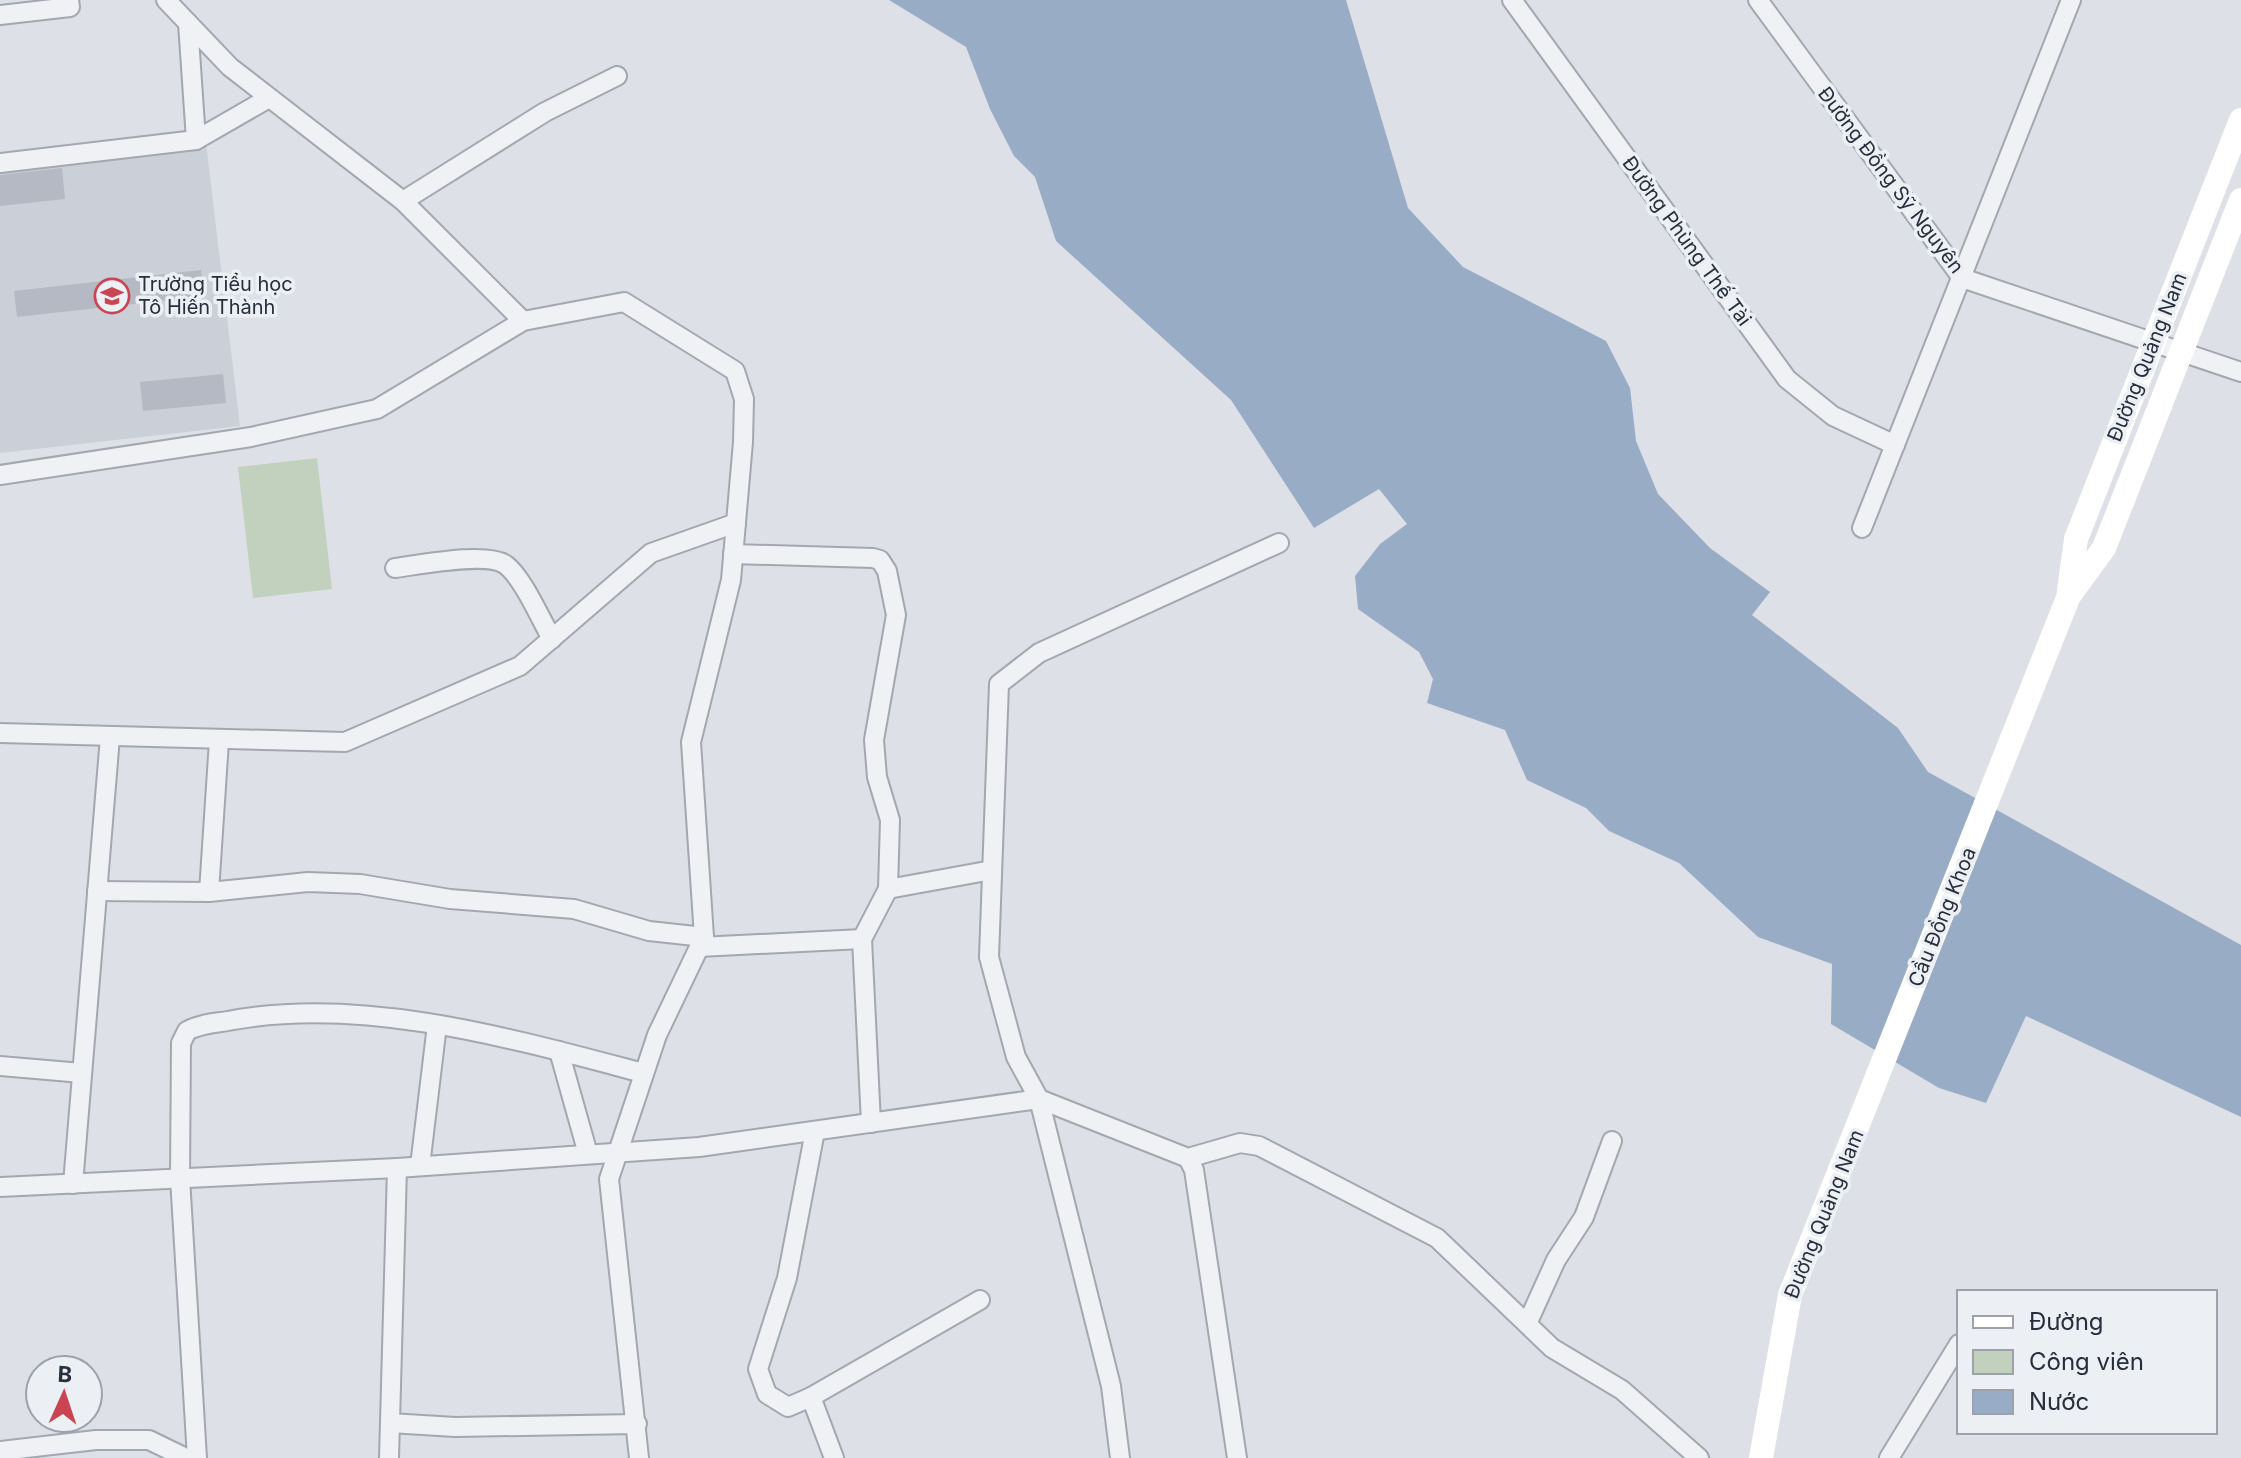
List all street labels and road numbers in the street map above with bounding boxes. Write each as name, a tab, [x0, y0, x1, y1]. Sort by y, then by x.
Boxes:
street label: Đường Đồng Sỹ Nguyên	[1813, 82, 1969, 278]
street label: Đường Phùng Thế Tài	[1617, 152, 1757, 330]
street label: Đường Quảng Nam	[2102, 269, 2192, 445]
street label: Cầu Đồng Khoa	[1903, 844, 1981, 990]
street label: Đường Quảng Nam	[1779, 1126, 1869, 1302]

